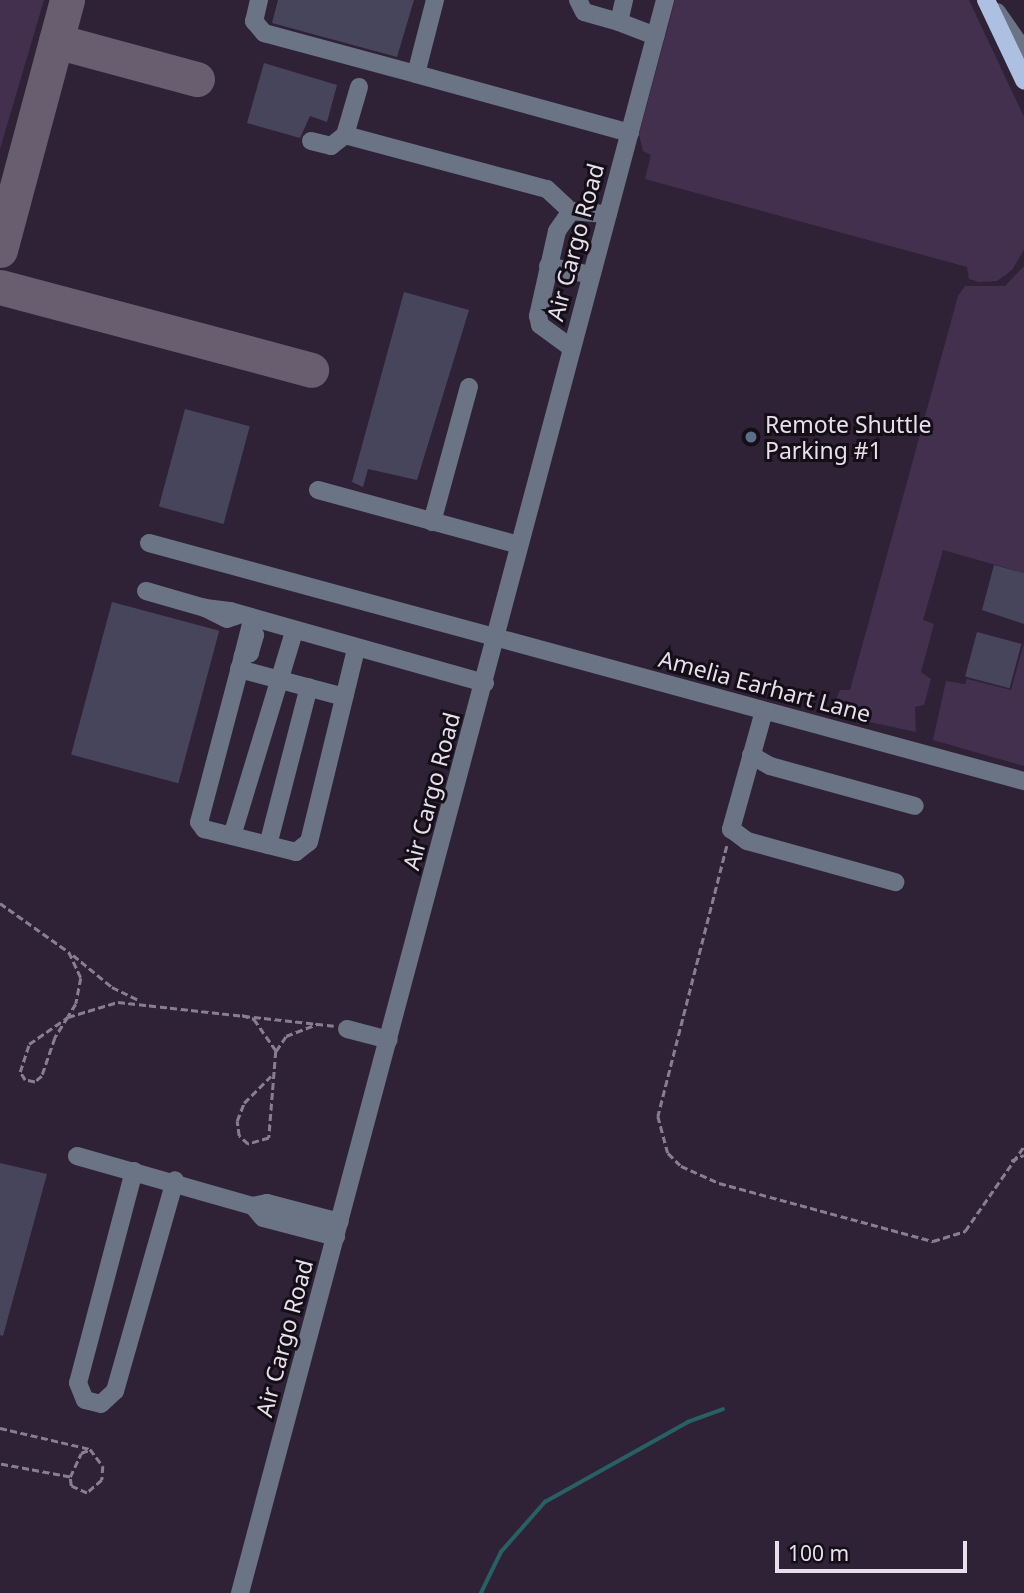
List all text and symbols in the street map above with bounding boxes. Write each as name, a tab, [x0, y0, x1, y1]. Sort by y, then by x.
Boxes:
street label: Air Cargo Road	[541, 160, 609, 324]
place label: Remote Shuttle Parking #1	[765, 410, 932, 464]
marker: Remote Shuttle Parking #1	[743, 429, 759, 445]
street label: Amelia Earhart Lane	[656, 644, 874, 728]
street label: Air Cargo Road	[397, 709, 465, 873]
street label: Air Cargo Road	[250, 1256, 318, 1420]
scale bar	[779, 1526, 972, 1570]
text: 100 m	[788, 1539, 849, 1567]

